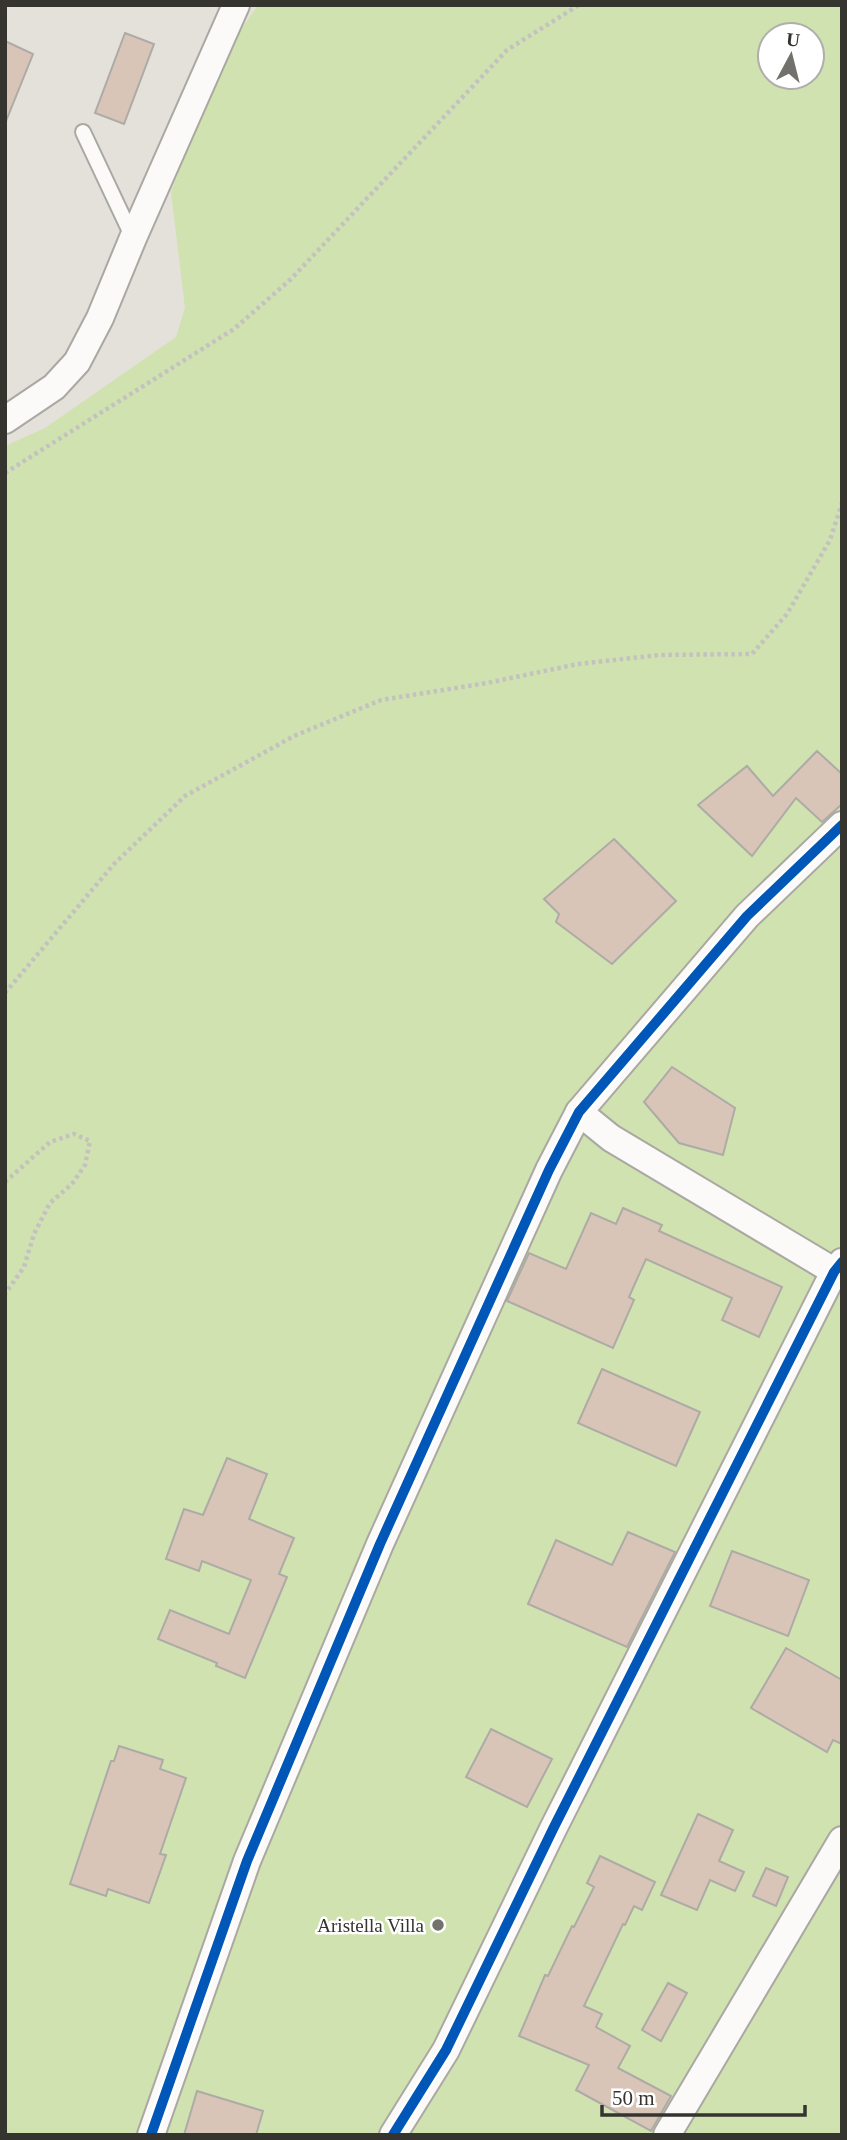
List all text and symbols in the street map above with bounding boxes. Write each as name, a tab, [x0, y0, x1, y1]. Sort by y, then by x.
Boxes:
north arrow	[756, 21, 826, 91]
text: U	[785, 28, 801, 51]
place label: Aristella Villa	[317, 1915, 425, 1936]
marker: Aristella Villa	[430, 1917, 446, 1933]
scale bar	[602, 2074, 805, 2118]
text: 50 m	[612, 2086, 655, 2110]

